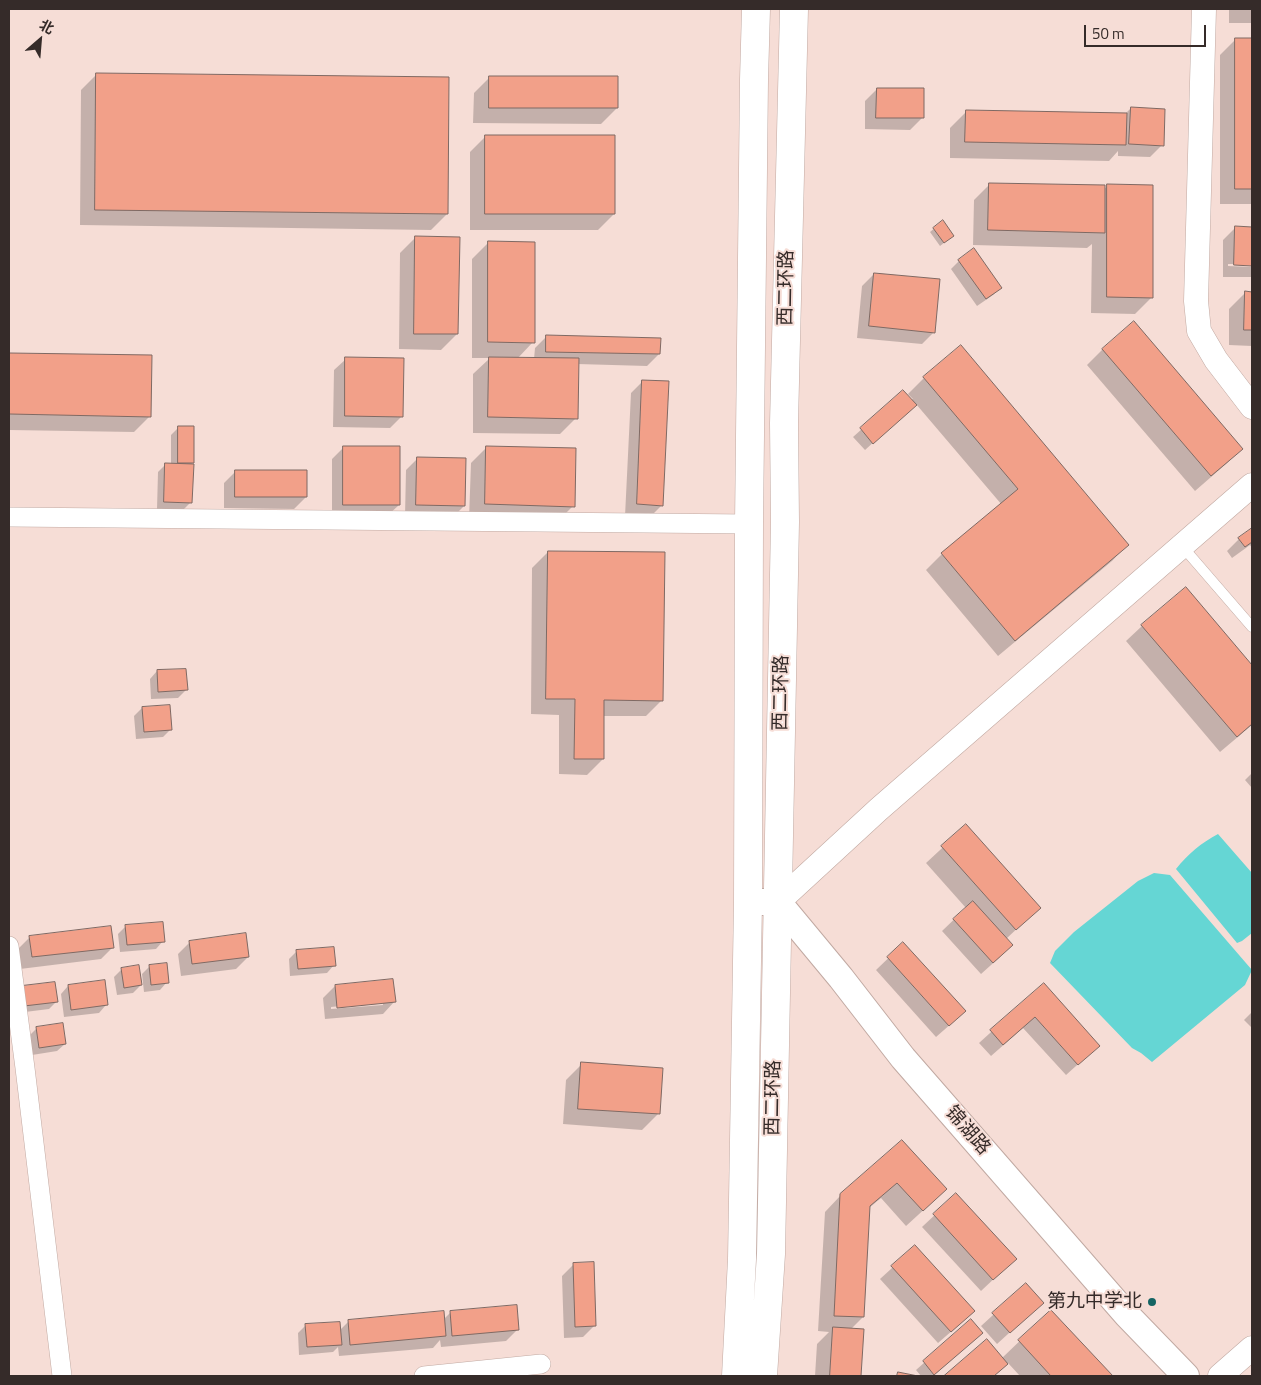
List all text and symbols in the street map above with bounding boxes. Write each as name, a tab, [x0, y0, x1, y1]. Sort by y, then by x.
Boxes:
text: 北	[36, 14, 58, 39]
north arrow	[15, 15, 65, 65]
scale bar	[1086, 15, 1208, 47]
text: 50 m	[1092, 22, 1125, 45]
street label: 西二环路	[775, 250, 799, 326]
street label: 西二环路	[770, 655, 794, 731]
street label: 西二环路	[762, 1060, 786, 1136]
street label: 锦湖路	[940, 1102, 994, 1160]
place label: 第九中学北	[1047, 1291, 1142, 1313]
marker: 第九中学北	[1146, 1296, 1158, 1308]

